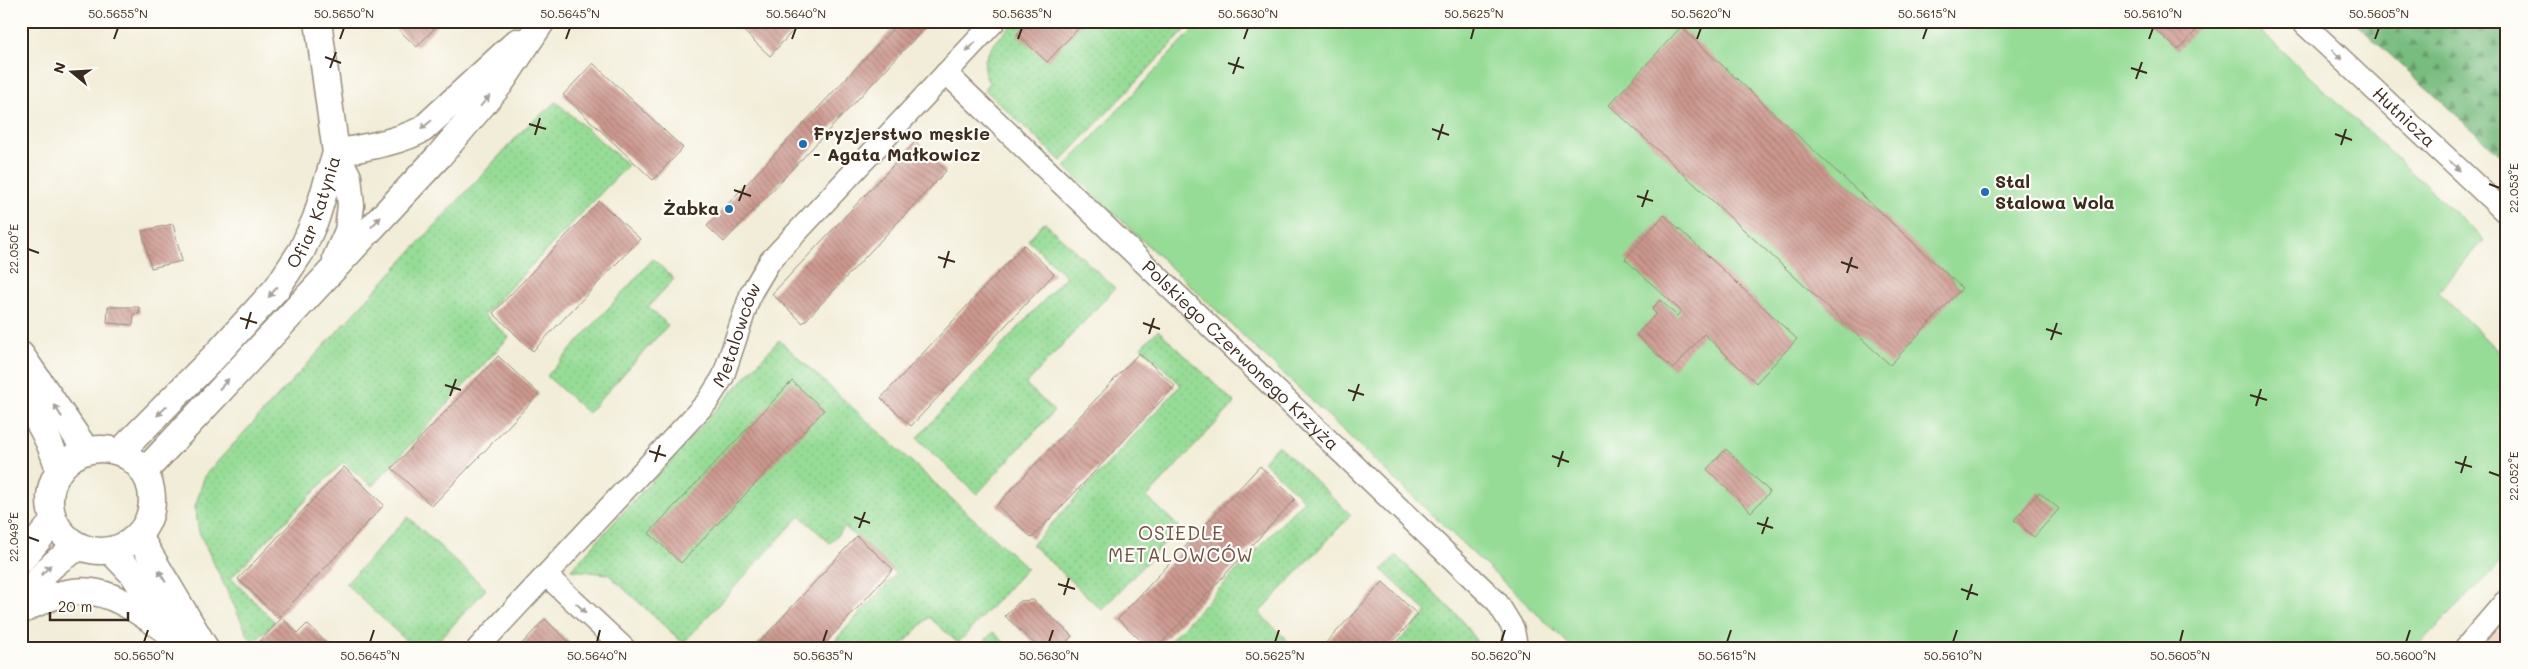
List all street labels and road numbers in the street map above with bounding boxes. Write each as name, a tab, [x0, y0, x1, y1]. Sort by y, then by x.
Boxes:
street label: Hutnicza	[2368, 81, 2441, 152]
street label: Ofiar Katynia	[280, 153, 345, 273]
street label: Polskiego Czerwonego Krzyża	[1137, 255, 1345, 455]
street label: Metalowców	[706, 278, 766, 392]

